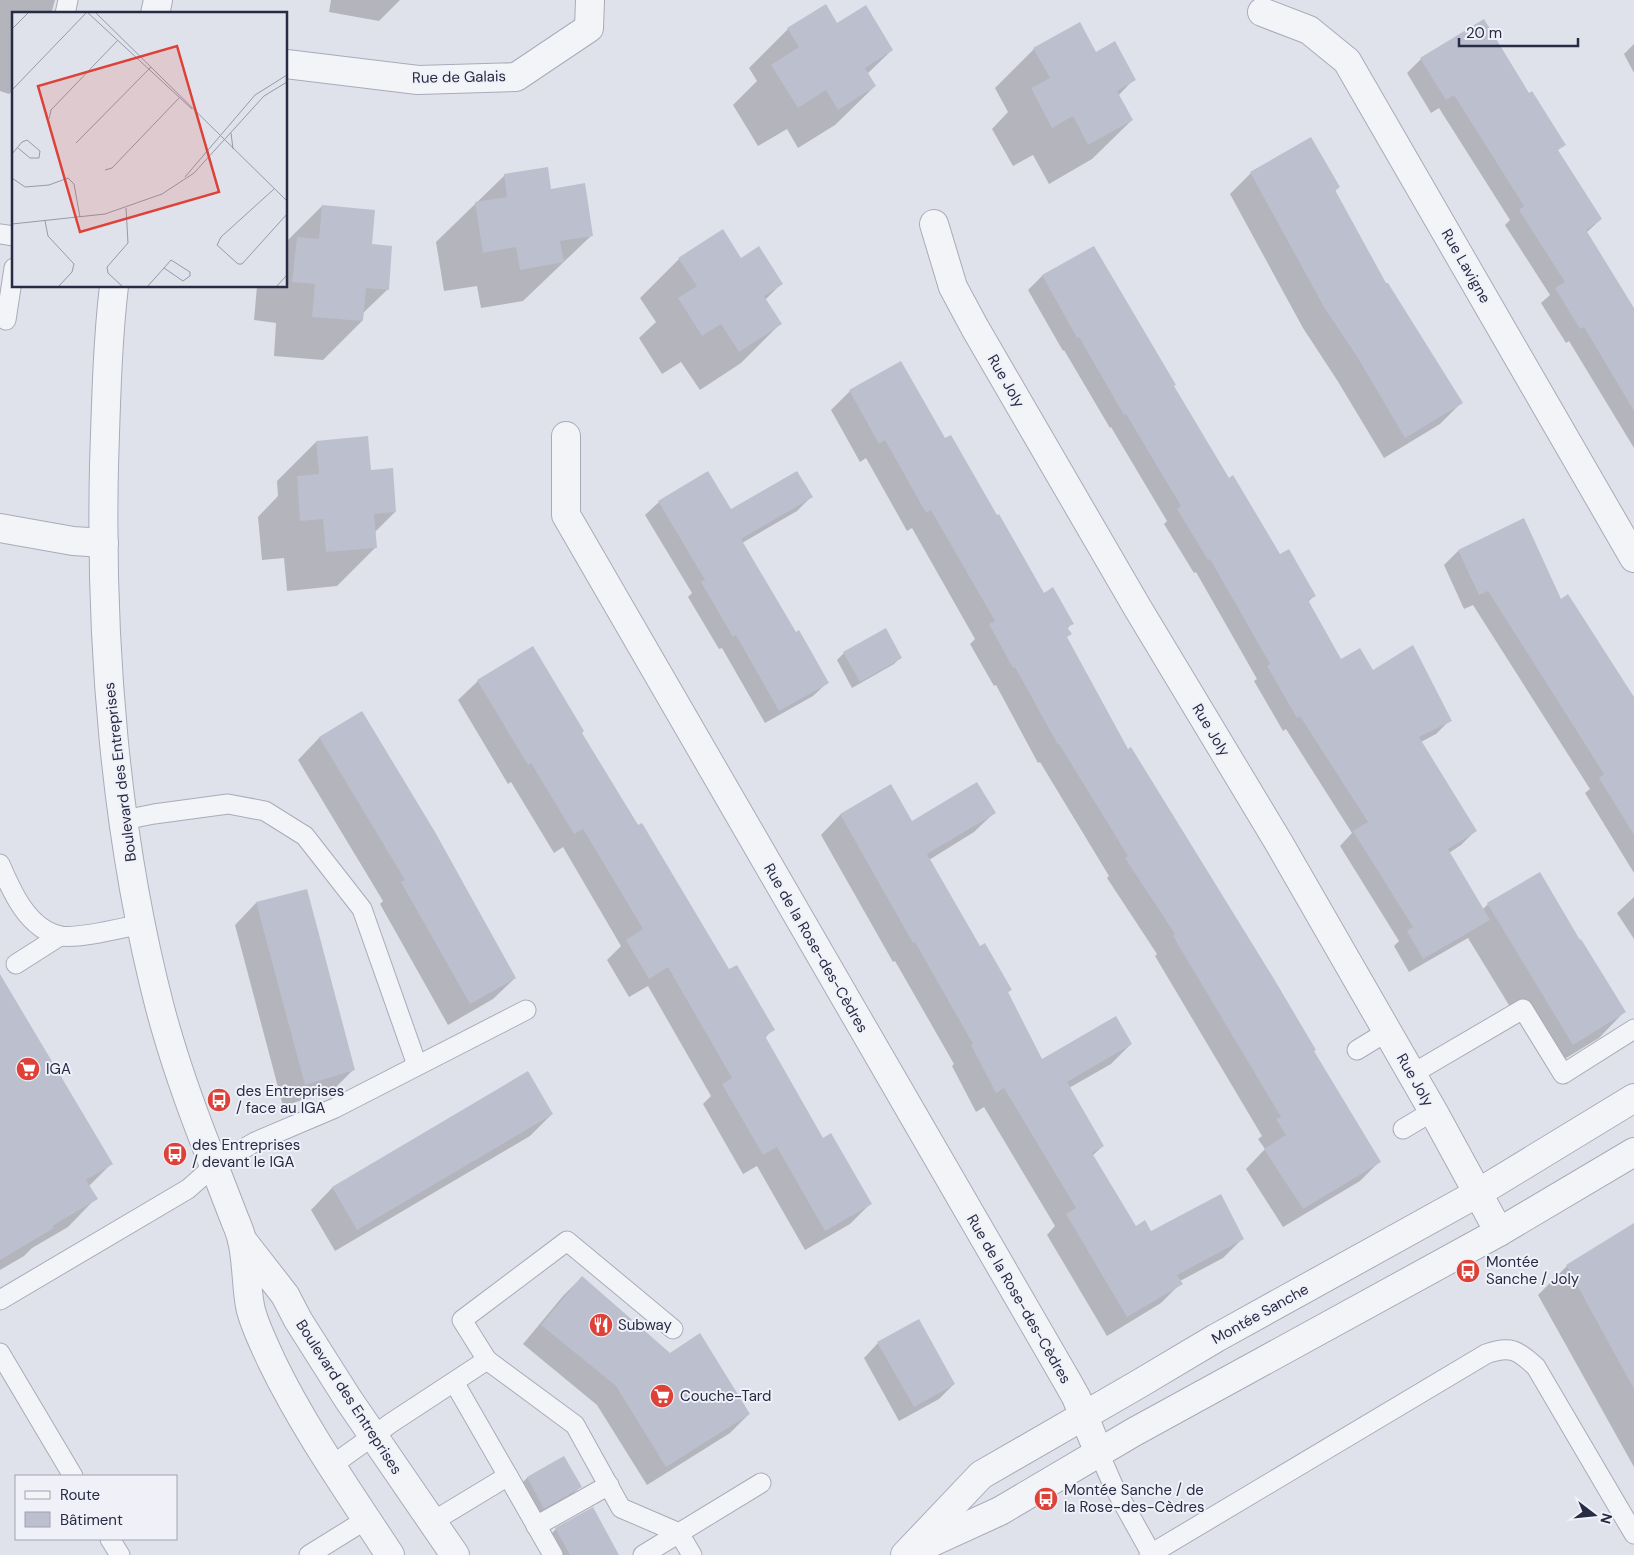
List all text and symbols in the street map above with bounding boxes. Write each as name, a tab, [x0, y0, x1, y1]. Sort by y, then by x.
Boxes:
inset map	[12, 12, 288, 288]
scale bar	[1459, 15, 1578, 47]
text: 20 m	[1466, 23, 1502, 43]
street label: Rue de Galais	[412, 66, 506, 88]
street label: Rue Lavigne	[1437, 225, 1495, 307]
street label: Rue Joly	[983, 351, 1030, 412]
street label: Boulevard des Entreprises	[99, 681, 141, 863]
street label: Rue Joly	[1187, 700, 1235, 761]
street label: Rue de la Rose-des-Cèdres	[759, 860, 873, 1036]
street label: Rue Joly	[1392, 1050, 1439, 1111]
supermarket icon: IGA	[15, 1056, 41, 1082]
place label: IGA	[46, 1059, 71, 1079]
place label: des Entreprises / face au IGA	[236, 1081, 344, 1118]
bus stop icon: des Entreprises / face au IGA	[206, 1087, 232, 1113]
place label: des Entreprises / devant le IGA	[192, 1135, 300, 1172]
bus stop icon: des Entreprises / devant le IGA	[162, 1141, 188, 1167]
street label: Rue de la Rose-des-Cèdres	[962, 1211, 1076, 1387]
place label: Montée Sanche / Joly	[1486, 1252, 1580, 1289]
bus stop icon: Montée Sanche / Joly	[1455, 1258, 1481, 1284]
street label: Montée Sanche	[1208, 1279, 1312, 1349]
restaurant icon: Subway	[588, 1312, 614, 1338]
place label: Subway	[618, 1315, 673, 1335]
street label: Boulevard des Entreprises	[291, 1316, 407, 1478]
supermarket icon: Couche-Tard	[649, 1383, 675, 1409]
place label: Couche-Tard	[680, 1386, 771, 1406]
legend	[15, 1475, 178, 1540]
place label: Montée Sanche / de la Rose-des-Cèdres	[1064, 1480, 1205, 1517]
text: Route	[60, 1485, 100, 1505]
bus stop icon: Montée Sanche / de la Rose-des-Cèdres	[1033, 1486, 1059, 1512]
north arrow	[1569, 1490, 1619, 1540]
text: Bâtiment	[60, 1510, 123, 1530]
text: N	[1596, 1511, 1617, 1526]

